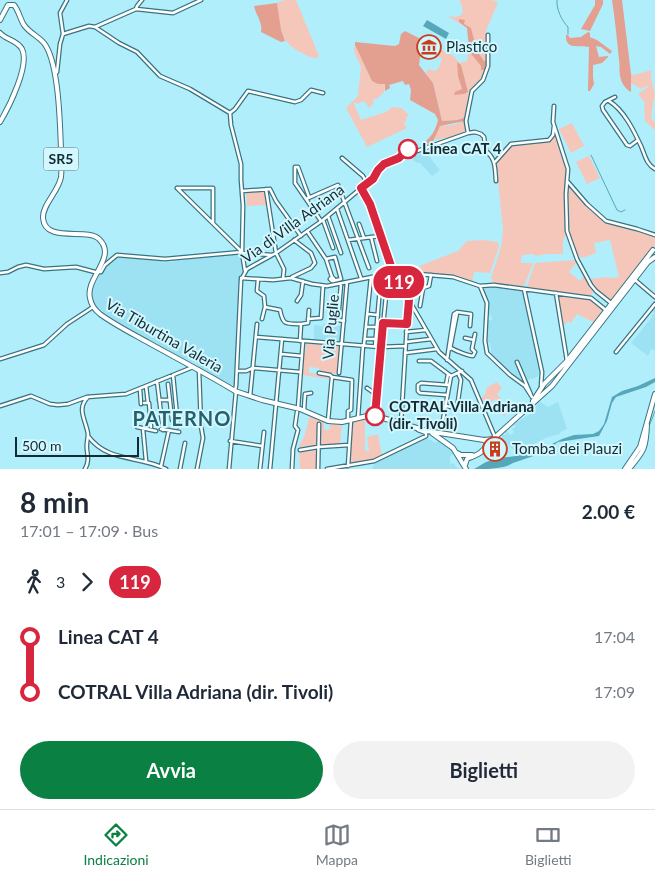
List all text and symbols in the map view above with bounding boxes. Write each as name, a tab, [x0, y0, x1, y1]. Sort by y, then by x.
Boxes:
museum icon: Plastico	[416, 34, 442, 60]
place label: Plastico	[446, 37, 497, 55]
marker: Linea CAT 4	[398, 139, 418, 159]
place label: Linea CAT 4	[422, 139, 502, 157]
road number: SR5	[44, 148, 78, 170]
street label: Via di Villa Adriana	[237, 180, 347, 267]
line badge: 119	[370, 266, 428, 298]
text: 119	[383, 271, 415, 293]
street label: Via Tiburtina Valeria	[103, 294, 226, 376]
street label: Via Puglie	[318, 294, 342, 360]
place label: COTRAL Villa Adriana (dir. Tivoli)	[389, 397, 534, 432]
district label: PATERNO	[133, 406, 231, 430]
marker: COTRAL Villa Adriana (dir. Tivoli)	[365, 406, 385, 426]
scale bar	[15, 434, 139, 457]
building icon: Tomba dei Plauzi	[482, 436, 508, 462]
text: 500 m	[22, 437, 61, 454]
place label: Tomba dei Plauzi	[512, 439, 622, 457]
text: 8 min	[20, 485, 89, 519]
text: 2.00 €	[582, 500, 635, 523]
text: 17:01 – 17:09 · Bus	[20, 521, 158, 540]
icon: walk	[20, 568, 48, 596]
icon: forward	[73, 568, 101, 596]
text: 119	[119, 571, 151, 593]
text: 3	[56, 572, 65, 591]
text: Linea CAT 4	[58, 625, 159, 648]
text: 17:04	[594, 627, 635, 646]
text: COTRAL Villa Adriana (dir. Tivoli)	[58, 680, 333, 703]
text: 17:09	[594, 682, 635, 701]
button: Avvia	[20, 741, 323, 799]
button: Biglietti	[333, 741, 635, 799]
tab: Indicazioni	[83, 821, 149, 868]
tab: Mappa	[316, 821, 358, 868]
tab: Biglietti	[525, 821, 572, 868]

